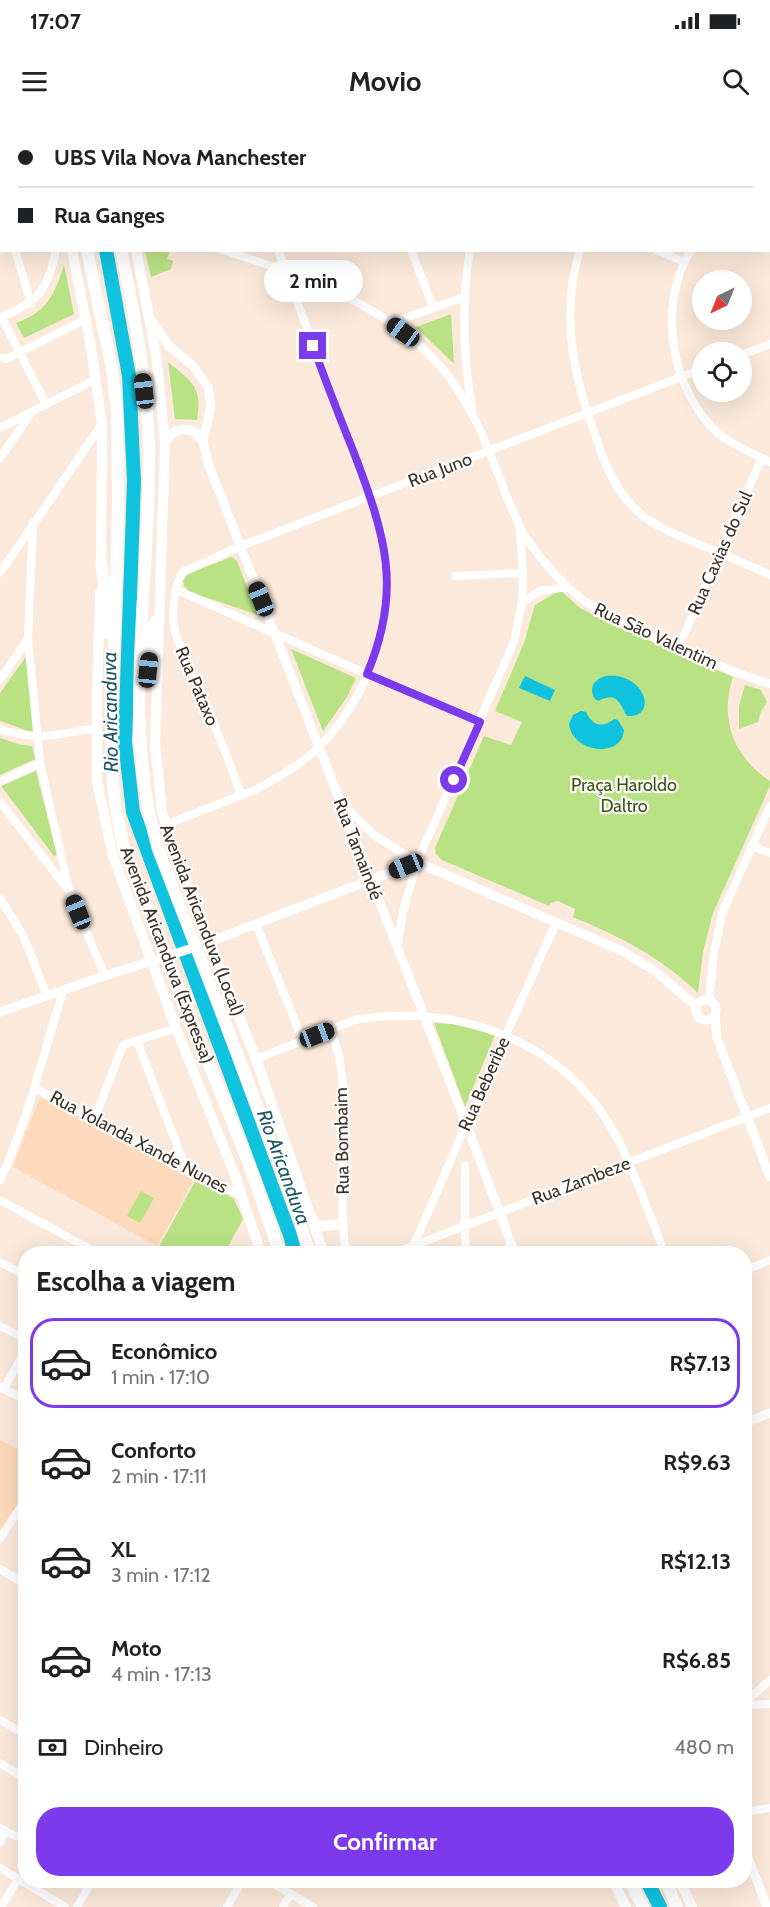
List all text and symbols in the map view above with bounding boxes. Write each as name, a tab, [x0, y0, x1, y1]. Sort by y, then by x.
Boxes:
text: 17:07	[30, 8, 81, 35]
icon: menu	[18, 65, 51, 98]
text: Movio	[349, 65, 421, 98]
icon: search	[719, 65, 752, 98]
text: UBS Vila Nova Manchester	[54, 144, 306, 171]
text: Rua Ganges	[54, 202, 165, 229]
callout: 2 min	[264, 259, 362, 301]
text: 2 min	[289, 269, 338, 293]
north arrow	[692, 270, 752, 330]
map controls	[692, 270, 752, 402]
car	[383, 314, 423, 350]
route end	[299, 332, 326, 359]
button: locate	[692, 342, 752, 402]
car	[133, 372, 155, 410]
street label: Rua Juno	[405, 448, 475, 492]
street label: Rua Caxias do Sul	[683, 487, 757, 618]
car	[246, 579, 276, 619]
street label: Rua São Valentim	[591, 598, 721, 674]
street label: Rua Pataxo	[170, 643, 224, 729]
water label: Rio Aricanduva	[97, 651, 123, 773]
car	[137, 651, 159, 689]
route start	[440, 766, 467, 793]
park label: Praça Haroldo Daltro	[571, 774, 677, 817]
street label: Rua Tamaindé	[328, 795, 388, 903]
street label: Avenida Aricanduva (Local)	[155, 821, 249, 1019]
street label: Avenida Aricanduva (Expressa)	[115, 843, 219, 1067]
car	[386, 851, 426, 881]
car	[63, 892, 93, 932]
car	[297, 1020, 337, 1050]
street label: Rua Beberibe	[453, 1034, 515, 1134]
street label: Rua Yolanda Xande Nunes	[46, 1086, 232, 1198]
street label: Rua Bombaim	[330, 1087, 354, 1195]
water label: Rio Aricanduva	[252, 1106, 316, 1228]
street label: Rua Zambeze	[529, 1152, 633, 1210]
text: Escolha a viagem	[36, 1265, 235, 1298]
icon: car	[39, 1336, 93, 1390]
text: Econômico	[111, 1338, 217, 1365]
text: R$7.13	[670, 1350, 731, 1377]
text: 1 min · 17:10	[111, 1365, 210, 1389]
icon: car	[39, 1435, 93, 1489]
text: Conforto	[111, 1437, 196, 1464]
text: R$9.63	[663, 1449, 731, 1476]
text: 2 min · 17:11	[111, 1464, 206, 1488]
icon: car	[39, 1534, 93, 1588]
text: XL	[111, 1536, 136, 1563]
text: R$12.13	[660, 1548, 731, 1575]
text: 3 min · 17:12	[111, 1563, 211, 1587]
icon: car	[39, 1633, 93, 1687]
text: Moto	[111, 1635, 162, 1662]
text: R$6.85	[662, 1647, 731, 1674]
text: 4 min · 17:13	[111, 1662, 212, 1686]
icon: cash	[36, 1731, 69, 1764]
text: Dinheiro	[84, 1734, 163, 1761]
text: 480 m	[674, 1735, 734, 1759]
button: Confirmar	[36, 1807, 734, 1876]

